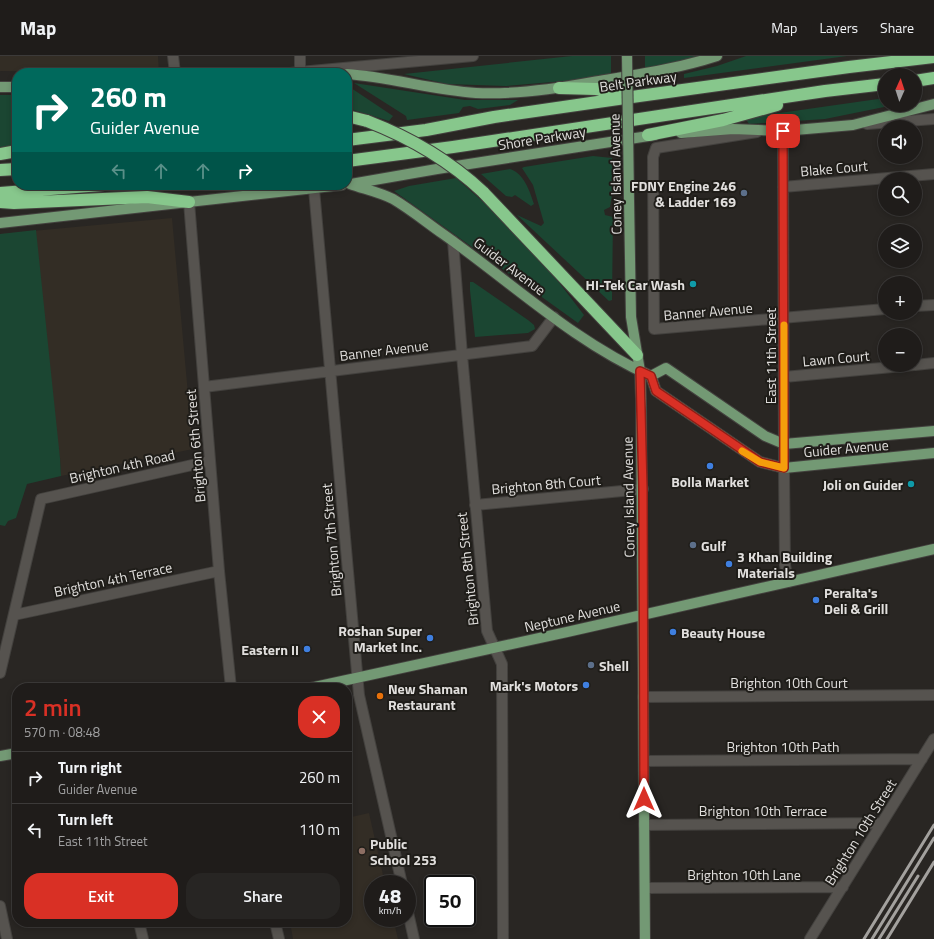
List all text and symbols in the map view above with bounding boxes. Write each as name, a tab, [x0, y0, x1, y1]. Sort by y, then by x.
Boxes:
text: Map	[20, 13, 56, 42]
text: Map	[771, 17, 797, 38]
text: Layers	[819, 17, 858, 38]
text: Share	[880, 17, 914, 38]
street label: Belt Parkway	[598, 65, 678, 97]
north arrow	[878, 68, 922, 112]
map controls	[878, 68, 922, 372]
text: 260 m	[90, 75, 167, 118]
icon: right	[24, 84, 76, 136]
street label: Coney Island Avenue	[603, 113, 627, 235]
text: Guider Avenue	[90, 114, 200, 141]
pin	[766, 114, 800, 148]
icon: arrive	[772, 120, 794, 142]
button: sound	[878, 120, 922, 164]
street label: Shore Parkway	[497, 121, 588, 155]
street label: Blake Court	[799, 155, 869, 181]
icon: left	[108, 160, 130, 182]
icon: ahead	[150, 160, 172, 182]
icon: ahead	[192, 160, 214, 182]
icon: right	[234, 160, 256, 182]
button: search	[878, 172, 922, 216]
place label: FDNY Engine 246 & Ladder 169	[631, 175, 736, 212]
marker: FDNY Engine 246 & Ladder 169	[739, 188, 749, 198]
button: layers	[878, 224, 922, 268]
street label: Guider Avenue	[470, 232, 550, 300]
place label: HI-Tek Car Wash	[585, 274, 685, 295]
button: +	[878, 276, 922, 320]
marker: HI-Tek Car Wash	[688, 279, 698, 289]
street label: Banner Avenue	[663, 297, 753, 325]
street label: East 11th Street	[760, 308, 781, 404]
button: −	[878, 328, 922, 372]
street label: Banner Avenue	[338, 334, 430, 366]
street label: Lawn Court	[802, 345, 870, 371]
street label: Brighton 6th Street	[180, 388, 210, 503]
street label: Guider Avenue	[803, 434, 889, 462]
street label: Coney Island Avenue	[616, 436, 640, 558]
street label: Brighton 4th Road	[67, 444, 177, 488]
marker: Bolla Market	[705, 461, 715, 471]
street label: Brighton 8th Court	[491, 469, 602, 499]
place label: Bolla Market	[671, 471, 749, 492]
place label: Joli on Guider	[823, 474, 903, 495]
marker: Joli on Guider	[906, 479, 916, 489]
street label: Brighton 7th Street	[316, 482, 346, 597]
street label: Brighton 8th Street	[451, 511, 483, 627]
place label: Gulf	[701, 535, 726, 556]
marker: Gulf	[688, 540, 698, 550]
place label: 3 Khan Building Materials	[737, 546, 833, 583]
street label: Brighton 4th Terrace	[52, 556, 174, 602]
marker: 3 Khan Building Materials	[724, 559, 734, 569]
place label: Peralta's Deli & Grill	[824, 582, 888, 619]
street label: Neptune Avenue	[522, 595, 622, 637]
marker: Peralta's Deli & Grill	[811, 595, 821, 605]
place label: Roshan Super Market Inc.	[338, 620, 422, 657]
place label: Beauty House	[681, 622, 765, 643]
marker: Beauty House	[668, 627, 678, 637]
marker: Roshan Super Market Inc.	[425, 633, 435, 643]
place label: Eastern II	[241, 639, 299, 660]
marker: Eastern II	[302, 644, 312, 654]
place label: Shell	[599, 655, 629, 676]
marker: Shell	[586, 660, 596, 670]
street label: Brighton 10th Court	[730, 672, 848, 693]
place label: Mark's Motors	[490, 675, 578, 696]
place label: New Shaman Restaurant	[388, 678, 468, 715]
marker: Mark's Motors	[581, 680, 591, 690]
text: 2 min	[24, 689, 82, 725]
marker: New Shaman Restaurant	[375, 691, 385, 701]
button: close	[298, 696, 340, 738]
text: 570 m · 08:48	[24, 722, 100, 742]
street label: Brighton 10th Path	[727, 736, 839, 757]
text: Turn right	[58, 756, 122, 779]
text: 260 m	[299, 766, 340, 789]
icon: right	[24, 767, 46, 789]
street label: Brighton 10th Street	[819, 775, 901, 889]
position arrow	[623, 778, 665, 820]
text: Guider Avenue	[58, 779, 137, 799]
street label: Brighton 10th Terrace	[699, 800, 827, 821]
text: Turn left	[58, 808, 113, 831]
text: 110 m	[299, 818, 340, 841]
icon: left	[24, 819, 46, 841]
text: East 11th Street	[58, 831, 148, 851]
place label: Public School 253	[370, 833, 437, 870]
marker: Public School 253	[357, 846, 367, 856]
street label: Brighton 10th Lane	[687, 864, 801, 885]
button: Exit	[24, 873, 178, 919]
button: Share	[186, 873, 340, 919]
speed limit sign: 50	[424, 875, 476, 927]
text: 48	[379, 880, 401, 911]
text: km/h	[379, 903, 401, 918]

